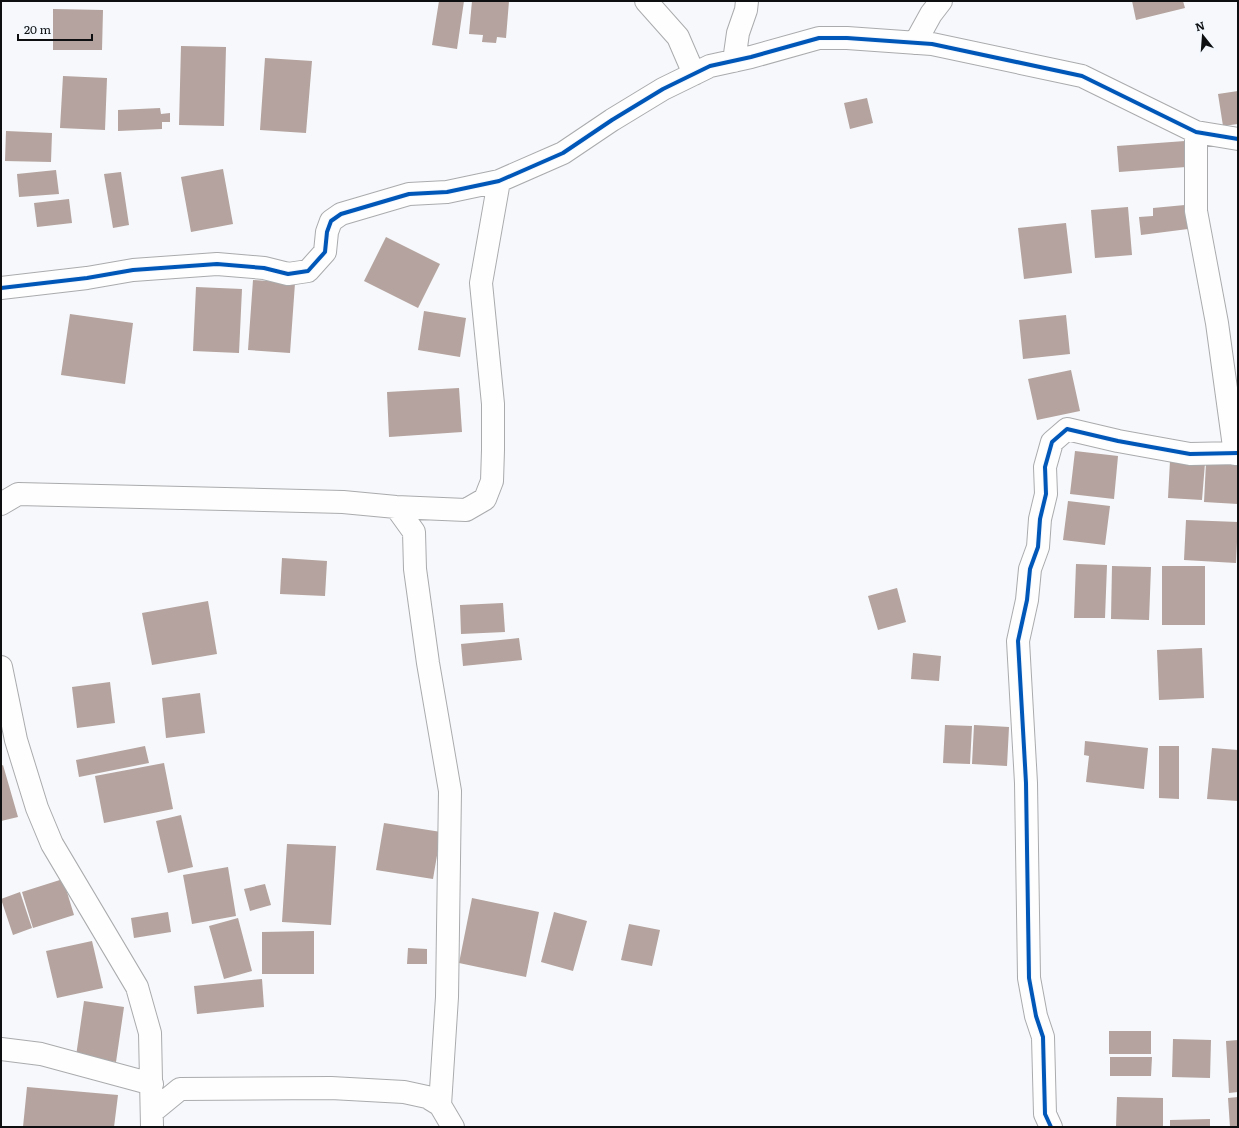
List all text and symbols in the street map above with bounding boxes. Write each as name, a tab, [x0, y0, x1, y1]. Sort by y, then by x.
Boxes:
scale bar	[18, 16, 92, 42]
north arrow	[1183, 16, 1223, 56]
text: N	[1193, 16, 1207, 34]
text: 20 m	[24, 20, 51, 38]

